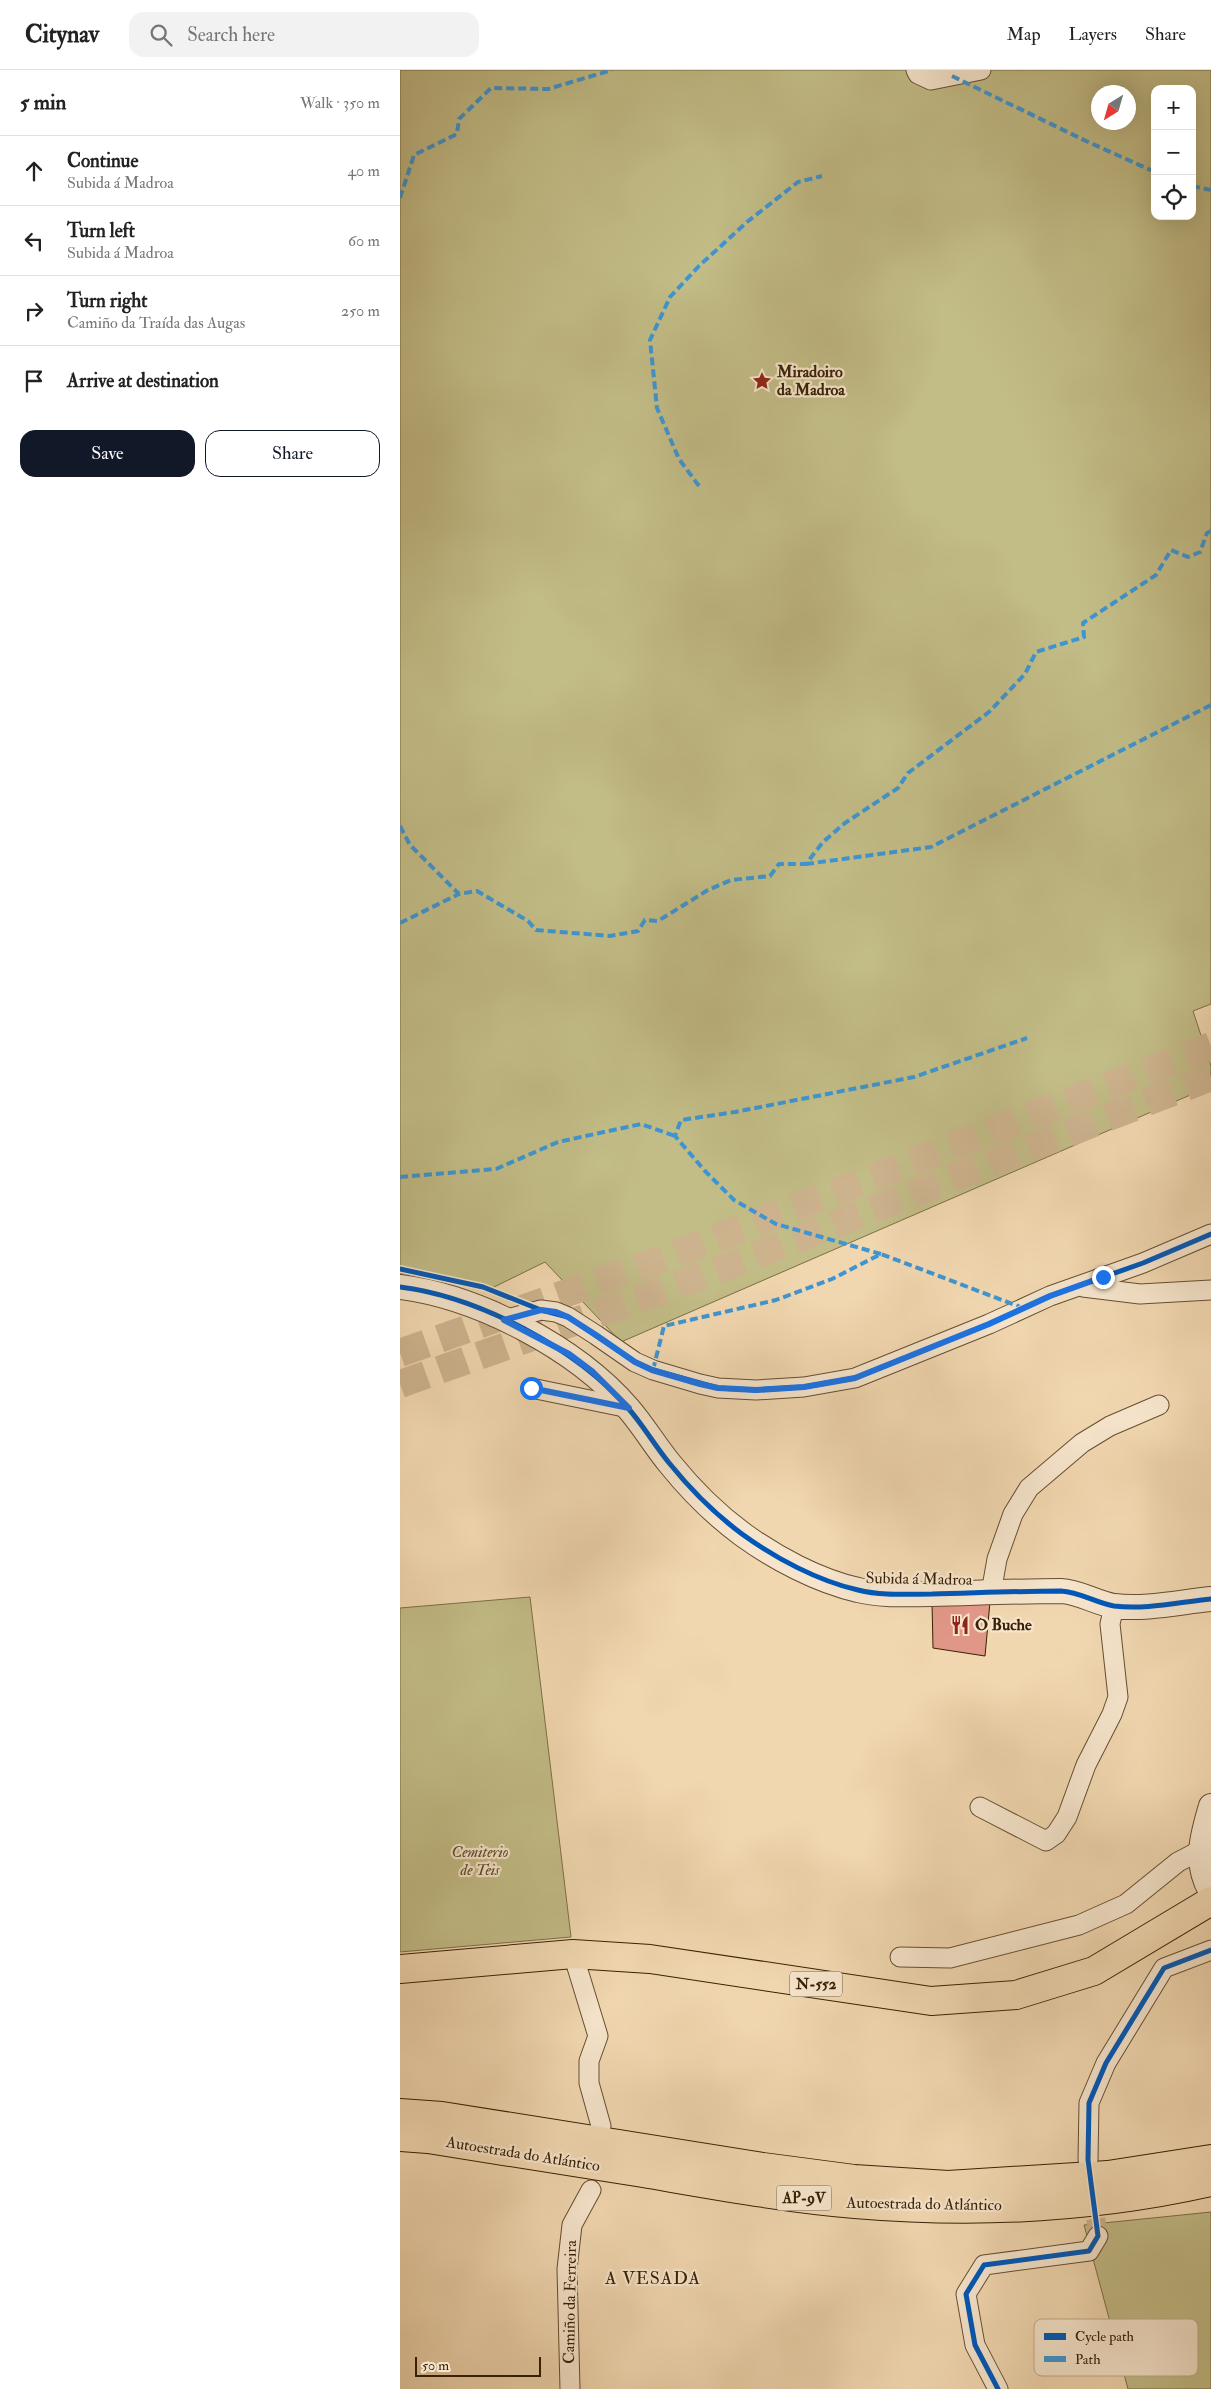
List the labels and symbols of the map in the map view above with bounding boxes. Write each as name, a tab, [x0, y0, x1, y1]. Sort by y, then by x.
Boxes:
north arrow	[1091, 85, 1136, 130]
place label: Miradoiro da Madroa	[776, 362, 845, 400]
place icon: Miradoiro da Madroa	[751, 370, 773, 392]
route end	[1092, 1266, 1115, 1289]
route start	[520, 1377, 543, 1400]
street label: Subida á Madroa	[865, 1568, 973, 1590]
restaurant icon: O Buche	[949, 1614, 971, 1636]
place label: O Buche	[975, 1615, 1032, 1635]
park label: Cemiterio de Teis	[451, 1842, 509, 1880]
road number: N-552	[790, 1972, 842, 1996]
street label: Autoestrada do Atlántico	[444, 2132, 602, 2176]
road number: AP-9V	[776, 2186, 832, 2210]
street label: Autoestrada do Atlántico	[845, 2193, 1002, 2215]
street label: Camiño da Ferreira	[559, 2240, 581, 2364]
district label: A VESADA	[604, 2267, 701, 2290]
legend	[1034, 2319, 1198, 2376]
text: Cycle path	[1075, 2328, 1135, 2346]
text: Path	[1075, 2351, 1101, 2368]
scale bar	[415, 2354, 541, 2377]

